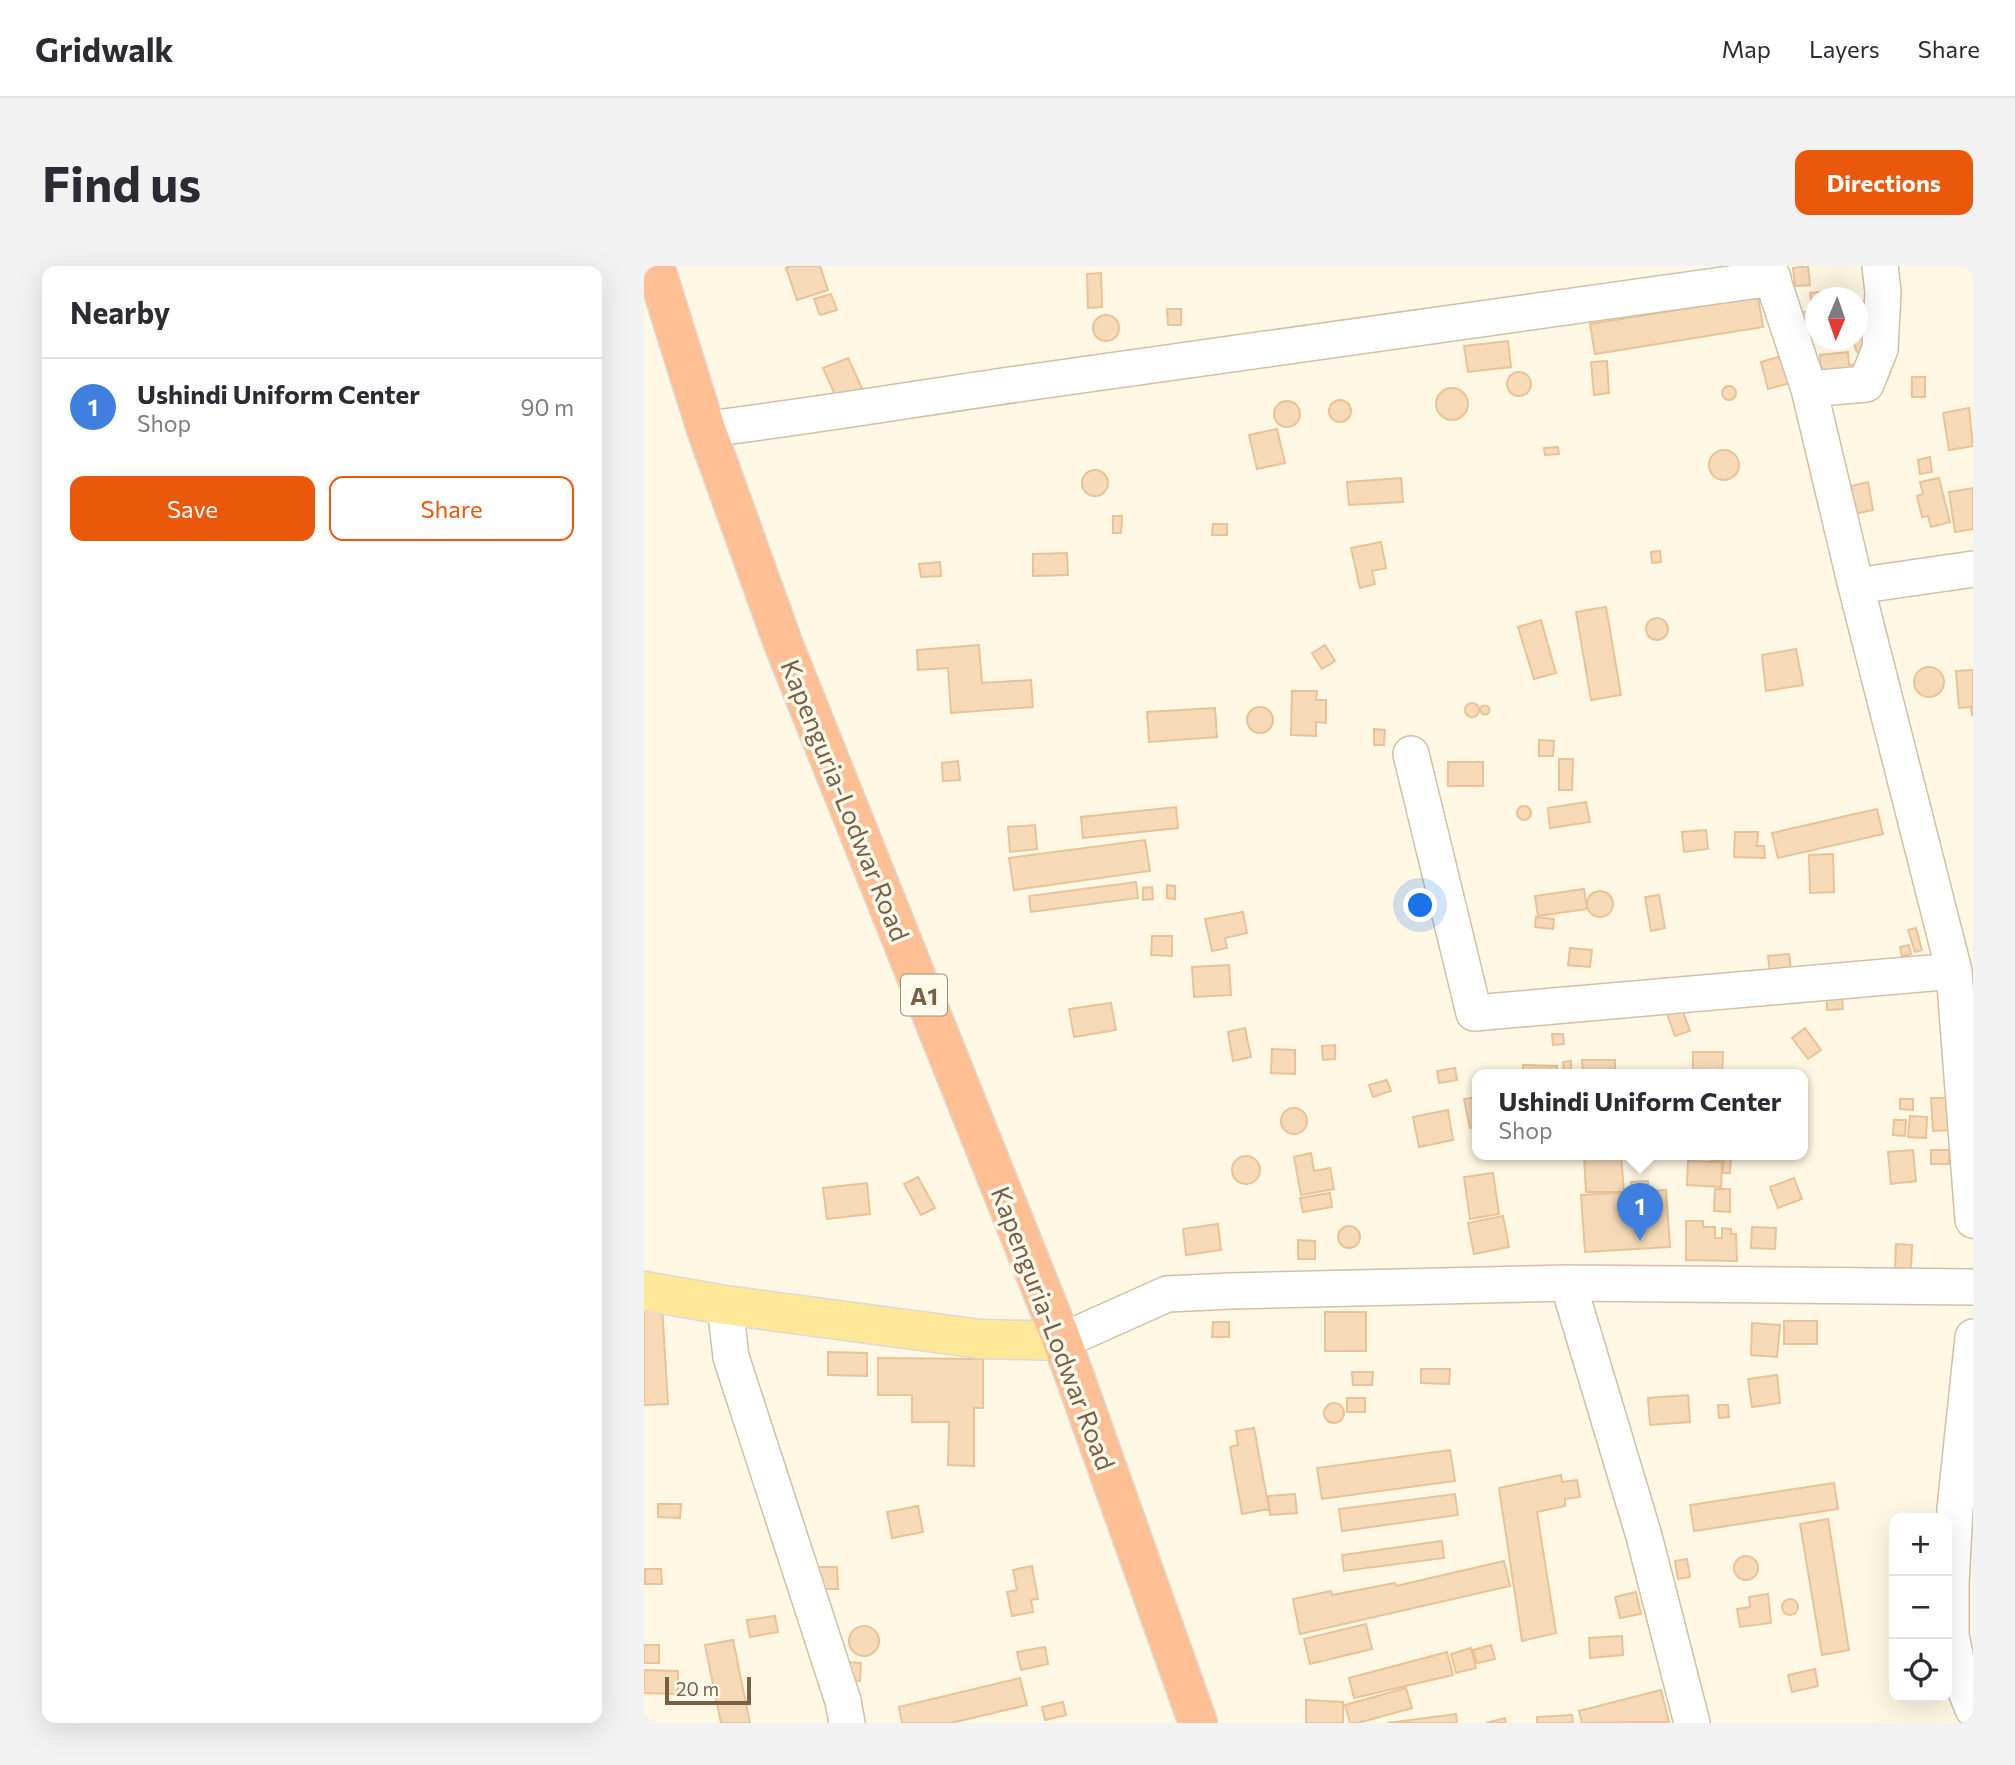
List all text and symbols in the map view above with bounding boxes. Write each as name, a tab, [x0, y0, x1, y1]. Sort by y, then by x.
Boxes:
text: Gridwalk	[35, 28, 174, 69]
text: Map	[1722, 34, 1771, 63]
text: Layers	[1809, 34, 1880, 63]
text: Share	[1918, 34, 1980, 63]
button: Directions	[1795, 150, 1973, 215]
text: Find us	[42, 152, 201, 212]
north arrow	[1805, 287, 1868, 350]
text: Nearby	[70, 293, 170, 330]
text: Ushindi Uniform Center	[137, 378, 420, 409]
text: 1	[88, 393, 98, 421]
text: 90 m	[521, 393, 574, 421]
text: Shop	[137, 409, 191, 437]
button: Save	[70, 476, 315, 541]
button: Share	[329, 476, 574, 541]
street label: Kapenguria-Lodwar Road	[775, 655, 917, 945]
your location	[1403, 888, 1437, 922]
road number: A1	[901, 974, 947, 1016]
popup	[1472, 1069, 1808, 1160]
text: Ushindi Uniform Center	[1499, 1085, 1781, 1116]
text: Shop	[1499, 1116, 1553, 1144]
street label: Kapenguria-Lodwar Road	[986, 1182, 1122, 1474]
pin: 1	[1617, 1183, 1663, 1241]
map controls	[1889, 1513, 1952, 1702]
button: +	[1889, 1513, 1952, 1576]
button: −	[1889, 1576, 1952, 1639]
button: locate	[1889, 1639, 1952, 1702]
scale bar	[665, 1674, 751, 1706]
text: 20 m	[676, 1677, 719, 1700]

